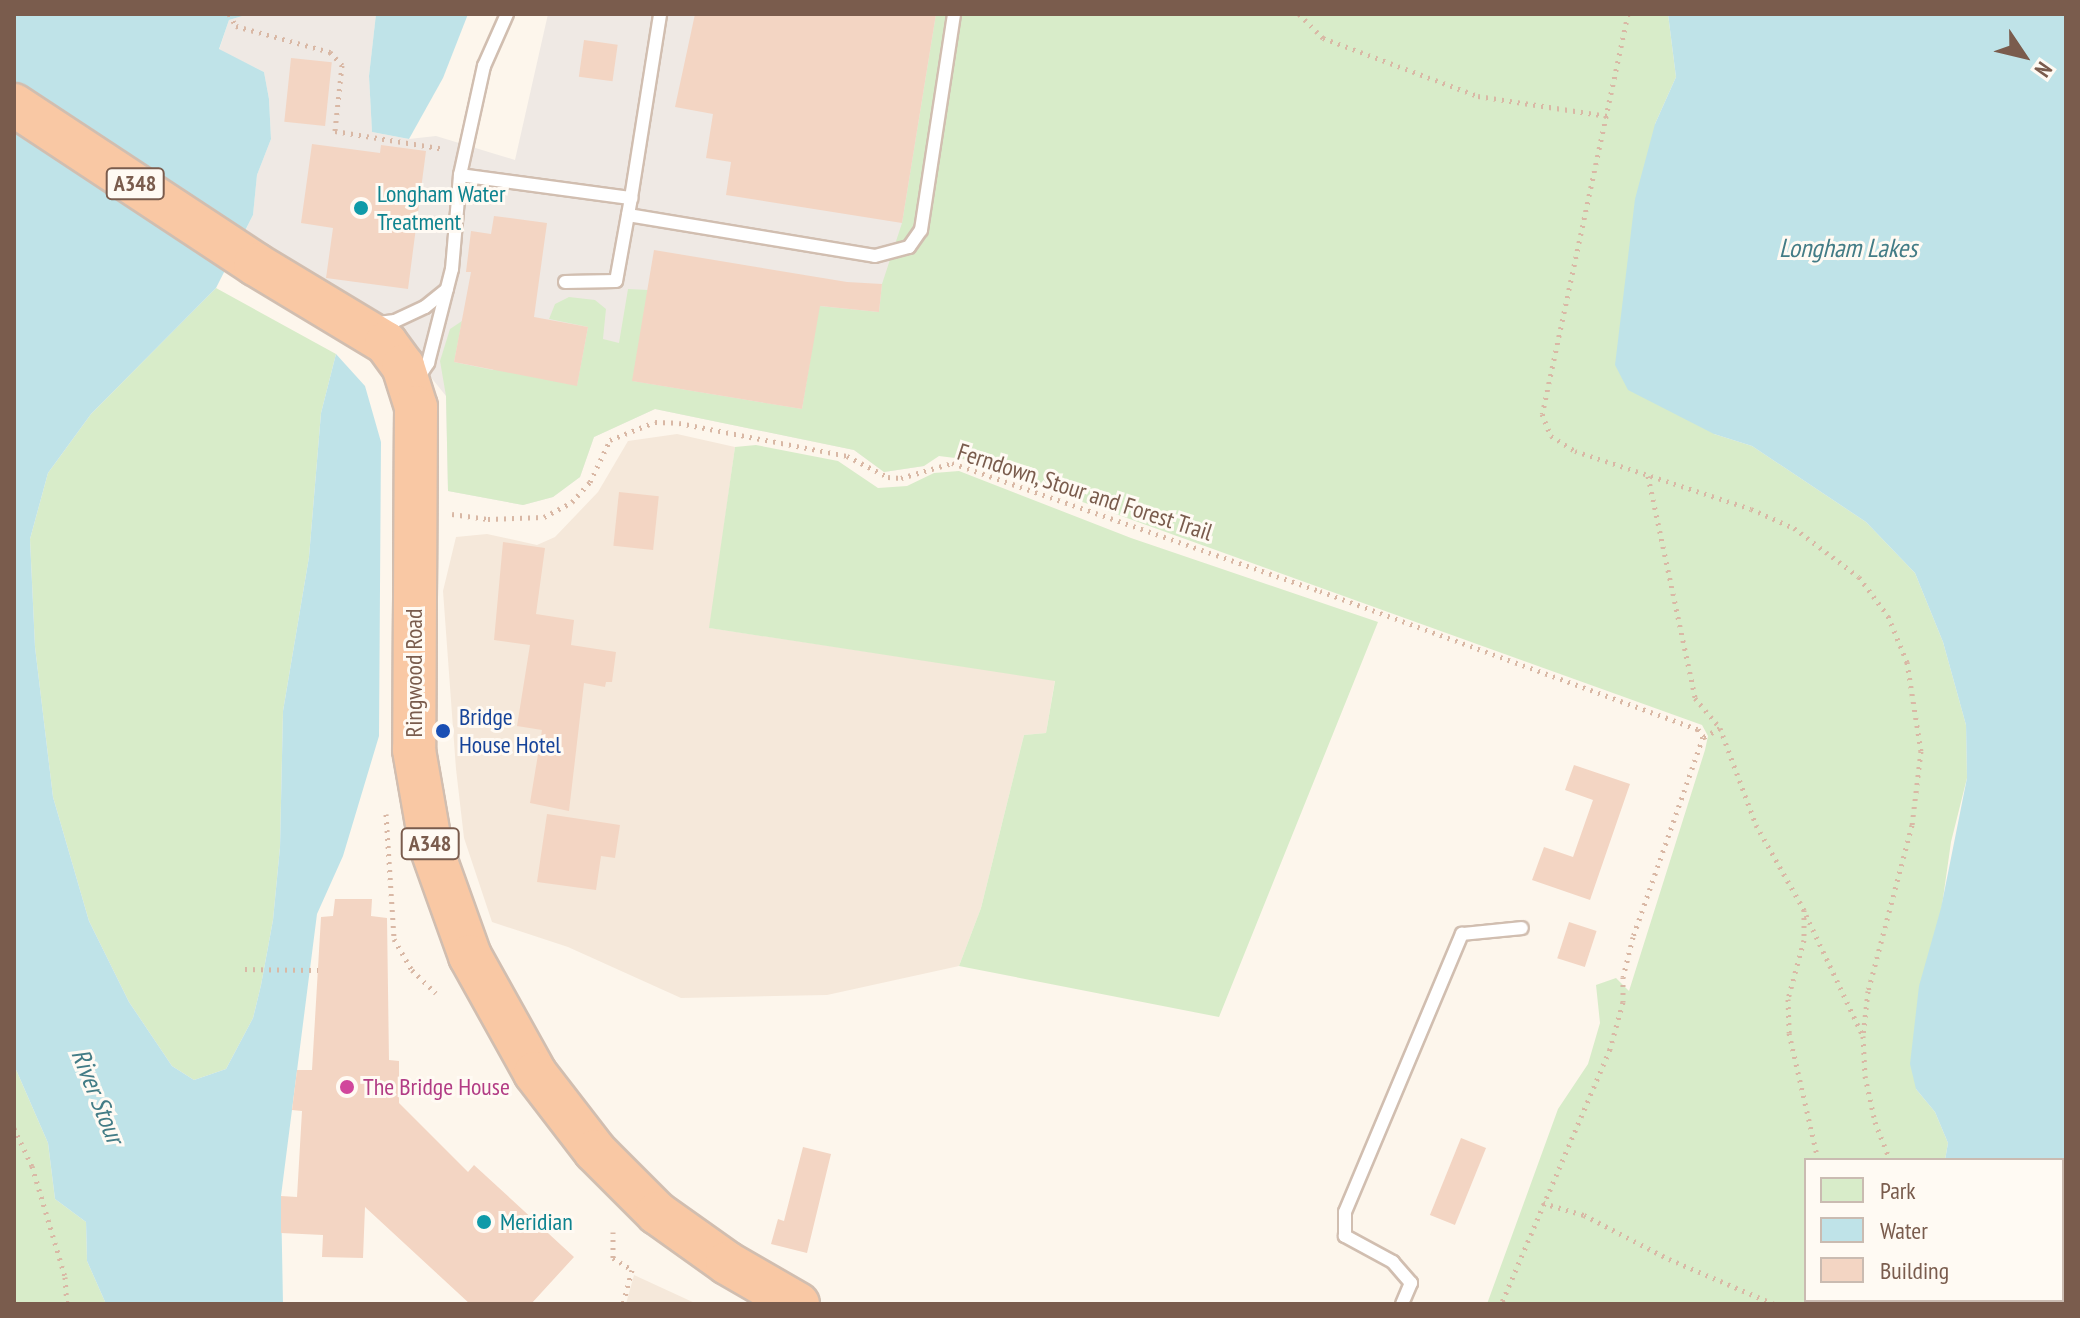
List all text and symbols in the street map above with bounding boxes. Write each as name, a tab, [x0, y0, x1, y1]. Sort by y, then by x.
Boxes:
north arrow	[1984, 16, 2064, 96]
text: N	[2029, 57, 2059, 83]
road number: A348	[105, 166, 165, 202]
place label: Longham Water Treatment	[377, 180, 506, 236]
marker: Longham Water Treatment	[352, 199, 370, 217]
water label: Longham Lakes	[1779, 232, 1917, 264]
street label: Ferndown, Stour and Forest Trail	[953, 437, 1217, 547]
street label: Ringwood Road	[400, 609, 428, 737]
place label: Bridge House Hotel	[459, 703, 561, 759]
marker: Bridge House Hotel	[434, 722, 452, 740]
road number: A348	[400, 826, 460, 862]
water label: River Stour	[65, 1044, 131, 1148]
place label: The Bridge House	[363, 1073, 510, 1101]
marker: The Bridge House	[338, 1078, 356, 1096]
legend	[1804, 1158, 2064, 1302]
text: Park	[1880, 1175, 1916, 1206]
place label: Meridian	[500, 1208, 573, 1236]
marker: Meridian	[475, 1213, 493, 1231]
text: Water	[1880, 1215, 1928, 1246]
text: Building	[1880, 1255, 1949, 1286]

